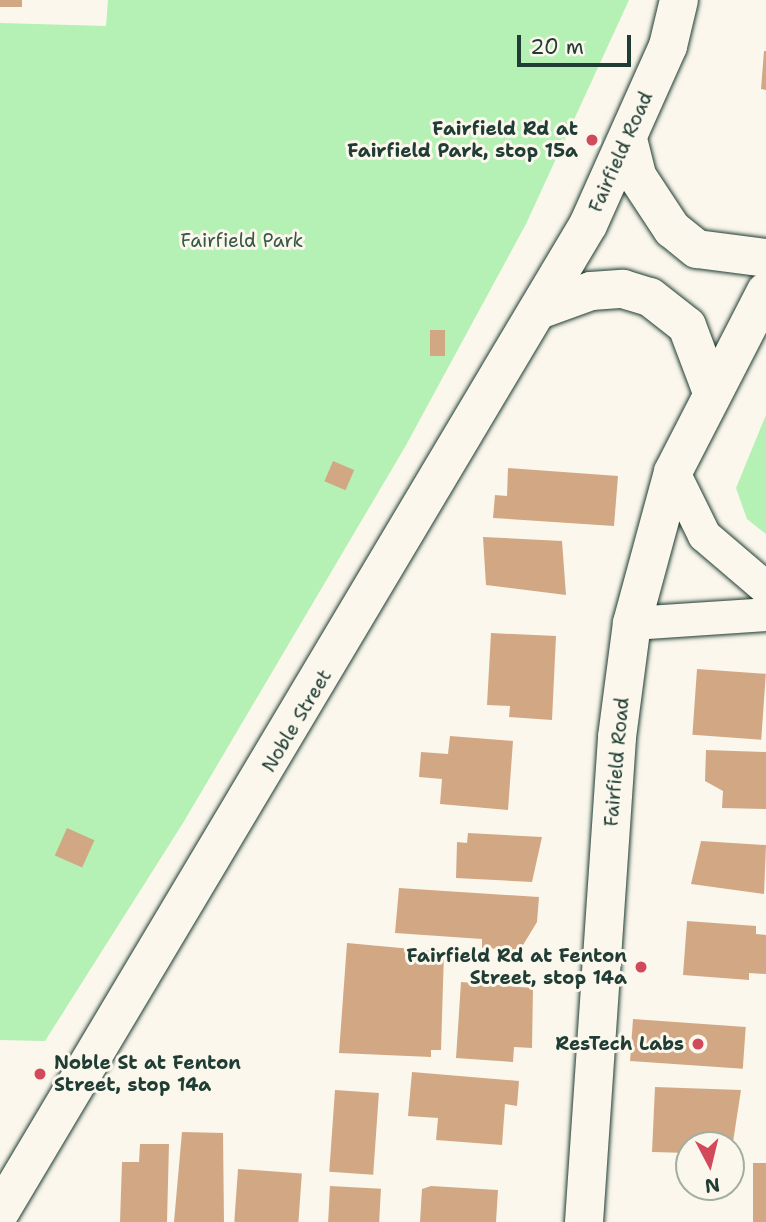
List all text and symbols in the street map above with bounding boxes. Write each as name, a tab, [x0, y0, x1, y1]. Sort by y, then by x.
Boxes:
scale bar	[521, 21, 635, 65]
text: 20 m	[530, 33, 584, 61]
street label: Fairfield Road	[584, 88, 658, 216]
place label: Fairfield Rd at Fairfield Park, stop 15a	[347, 118, 578, 162]
marker: Fairfield Rd at Fairfield Park, stop 15a	[584, 132, 600, 148]
park label: Fairfield Park	[181, 230, 303, 252]
street label: Noble Street	[257, 666, 337, 776]
street label: Fairfield Road	[600, 696, 634, 828]
place label: Fairfield Rd at Fenton Street, stop 14a	[407, 945, 627, 989]
marker: Fairfield Rd at Fenton Street, stop 14a	[633, 959, 649, 975]
place label: ResTech Labs	[555, 1033, 684, 1055]
marker: ResTech Labs	[690, 1036, 706, 1052]
place label: Noble St at Fenton Street, stop 14a	[54, 1052, 241, 1096]
marker: Noble St at Fenton Street, stop 14a	[32, 1066, 48, 1082]
north arrow	[675, 1131, 745, 1201]
text: N	[703, 1172, 721, 1199]

